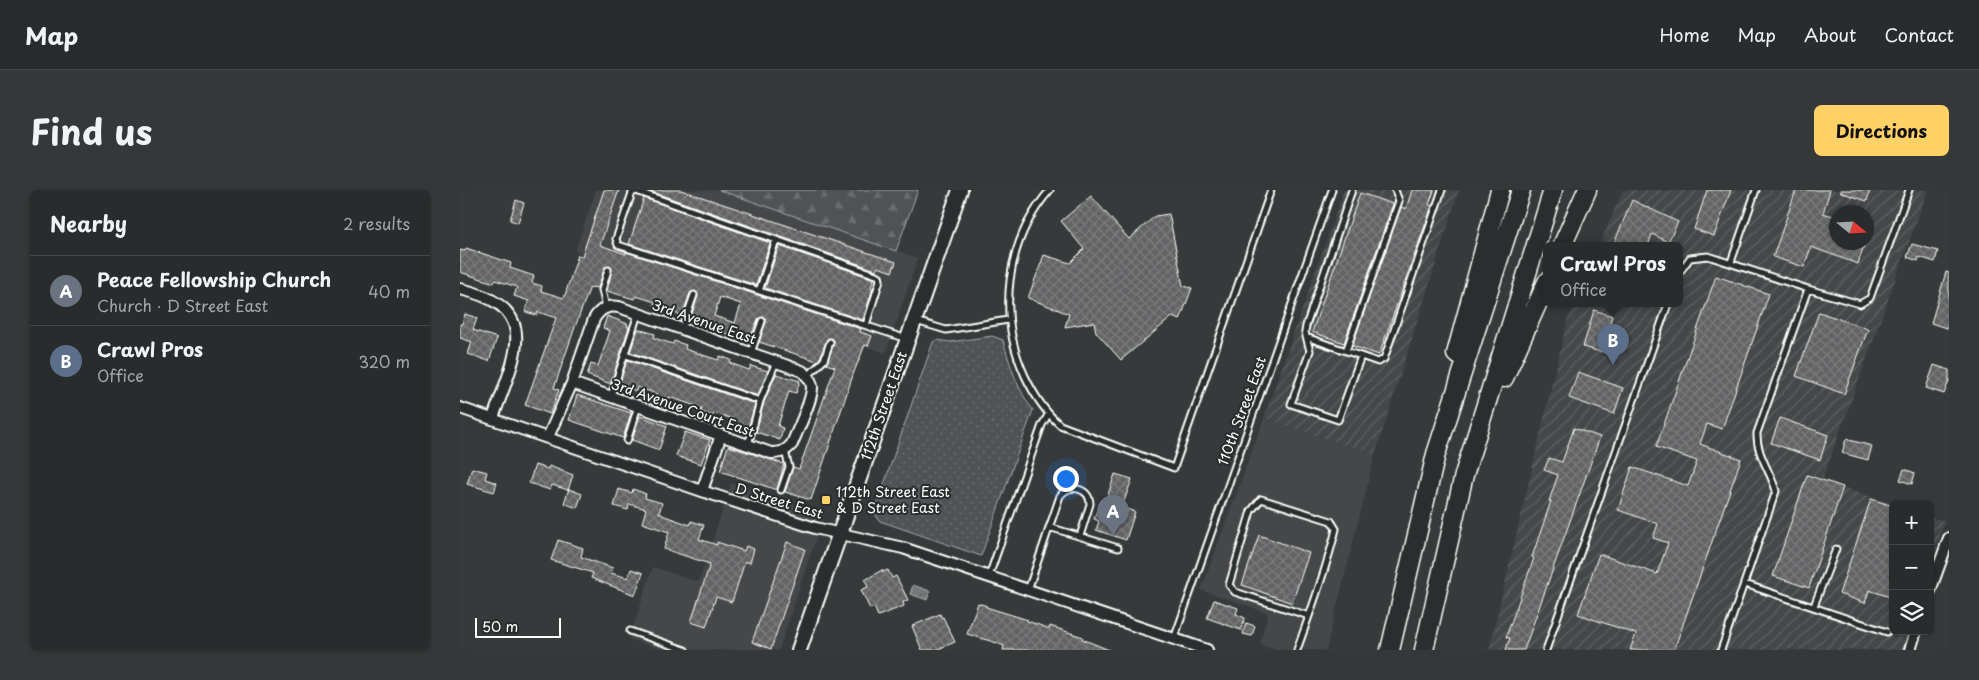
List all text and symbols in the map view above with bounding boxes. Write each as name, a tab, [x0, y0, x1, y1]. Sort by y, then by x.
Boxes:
text: Map	[25, 17, 78, 53]
text: Home	[1659, 21, 1709, 48]
text: Map	[1737, 21, 1776, 48]
text: About	[1804, 21, 1856, 48]
text: Contact	[1884, 21, 1954, 48]
text: Find us	[30, 104, 152, 157]
button: Directions	[1814, 105, 1949, 156]
north arrow	[1829, 205, 1874, 250]
text: Nearby	[50, 207, 127, 239]
text: 2 results	[343, 211, 410, 235]
popup	[1543, 242, 1683, 307]
text: Crawl Pros	[1560, 249, 1666, 277]
text: Peace Fellowship Church	[97, 265, 331, 293]
text: Office	[1560, 277, 1607, 301]
text: A	[60, 279, 72, 303]
text: 40 m	[368, 279, 410, 303]
text: Church · D Street East	[97, 293, 268, 317]
street label: 3rd Avenue East	[649, 294, 760, 349]
pin: B	[1597, 324, 1629, 365]
text: Crawl Pros	[97, 335, 203, 363]
street label: 112th Street East	[855, 348, 912, 463]
text: B	[61, 349, 71, 373]
text: 320 m	[359, 349, 410, 373]
street label: 110th Street East	[1212, 353, 1271, 468]
text: Office	[97, 363, 144, 387]
street label: 3rd Avenue Court East	[608, 373, 758, 442]
your location	[1053, 466, 1079, 492]
street label: D Street East	[733, 477, 826, 524]
place label: 112th Street East & D Street East	[836, 481, 950, 518]
marker: 112th Street East & D Street East	[820, 494, 832, 506]
pin: A	[1097, 495, 1129, 536]
map controls	[1889, 500, 1934, 635]
button: +	[1889, 500, 1934, 545]
button: −	[1889, 545, 1934, 590]
button: layers	[1889, 590, 1934, 635]
scale bar	[475, 615, 561, 638]
text: 50 m	[482, 616, 518, 637]

